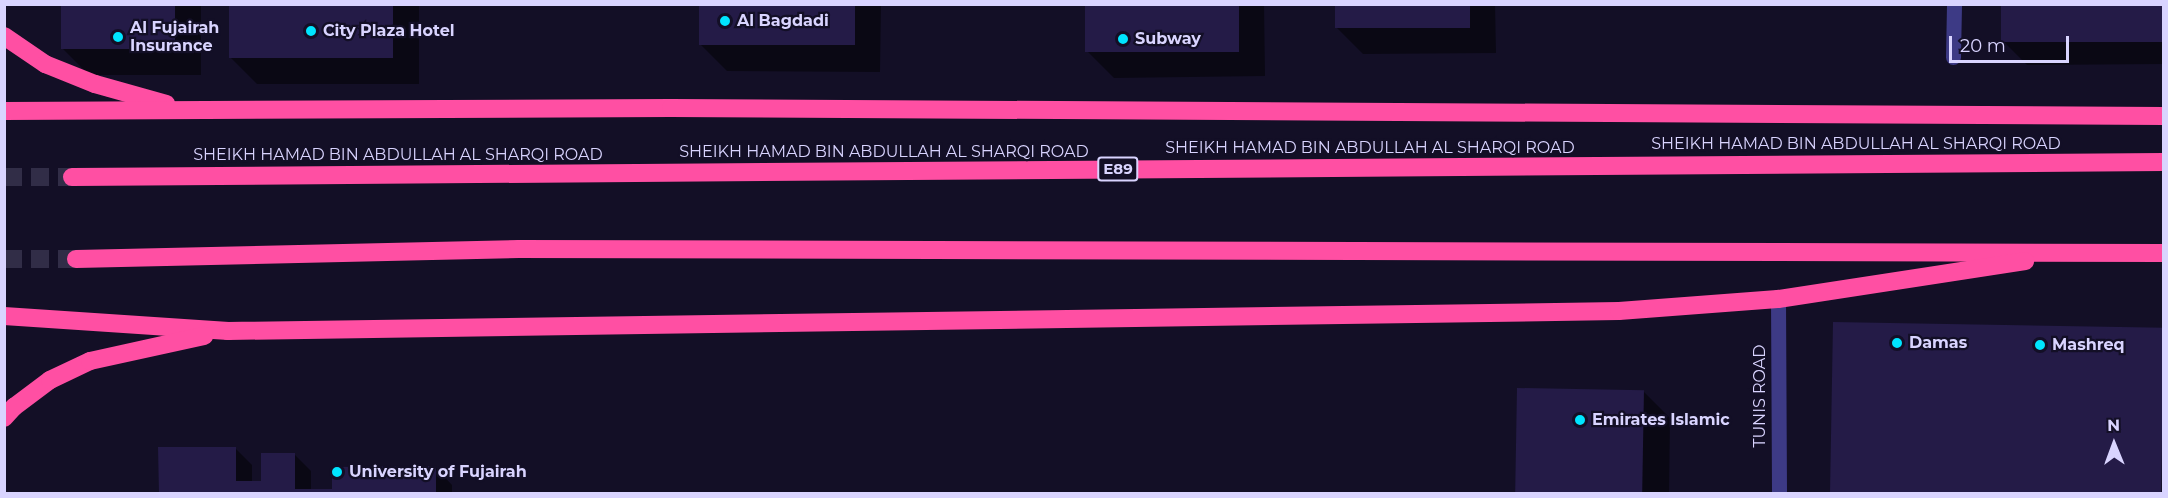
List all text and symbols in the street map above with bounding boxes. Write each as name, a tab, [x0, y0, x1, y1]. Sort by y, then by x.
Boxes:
place label: Al Bagdadi	[737, 11, 829, 31]
marker: Al Bagdadi	[718, 14, 732, 28]
place label: Al Fujairah Insurance	[130, 18, 219, 56]
place label: City Plaza Hotel	[323, 21, 455, 41]
marker: City Plaza Hotel	[304, 24, 318, 38]
scale bar	[1952, 24, 2072, 62]
place label: Subway	[1135, 29, 1201, 49]
marker: Al Fujairah Insurance	[111, 30, 125, 44]
marker: Subway	[1116, 32, 1130, 46]
text: 20 m	[1960, 35, 2006, 57]
street label: SHEIKH HAMAD BIN ABDULLAH AL SHARQI ROAD	[1651, 134, 2061, 154]
street label: SHEIKH HAMAD BIN ABDULLAH AL SHARQI ROAD	[1165, 138, 1575, 158]
street label: SHEIKH HAMAD BIN ABDULLAH AL SHARQI ROAD	[679, 142, 1089, 162]
street label: SHEIKH HAMAD BIN ABDULLAH AL SHARQI ROAD	[193, 145, 603, 165]
road number: E89	[1097, 157, 1139, 181]
place label: Damas	[1909, 333, 1967, 353]
place label: Mashreq	[2052, 335, 2125, 355]
marker: Damas	[1890, 336, 1904, 350]
marker: Mashreq	[2033, 338, 2047, 352]
street label: TUNIS ROAD	[1750, 344, 1770, 448]
place label: Emirates Islamic	[1592, 410, 1730, 430]
marker: Emirates Islamic	[1573, 413, 1587, 427]
north arrow	[2084, 414, 2144, 474]
text: N	[2107, 416, 2120, 435]
place label: University of Fujairah	[349, 462, 527, 482]
marker: University of Fujairah	[330, 465, 344, 479]

